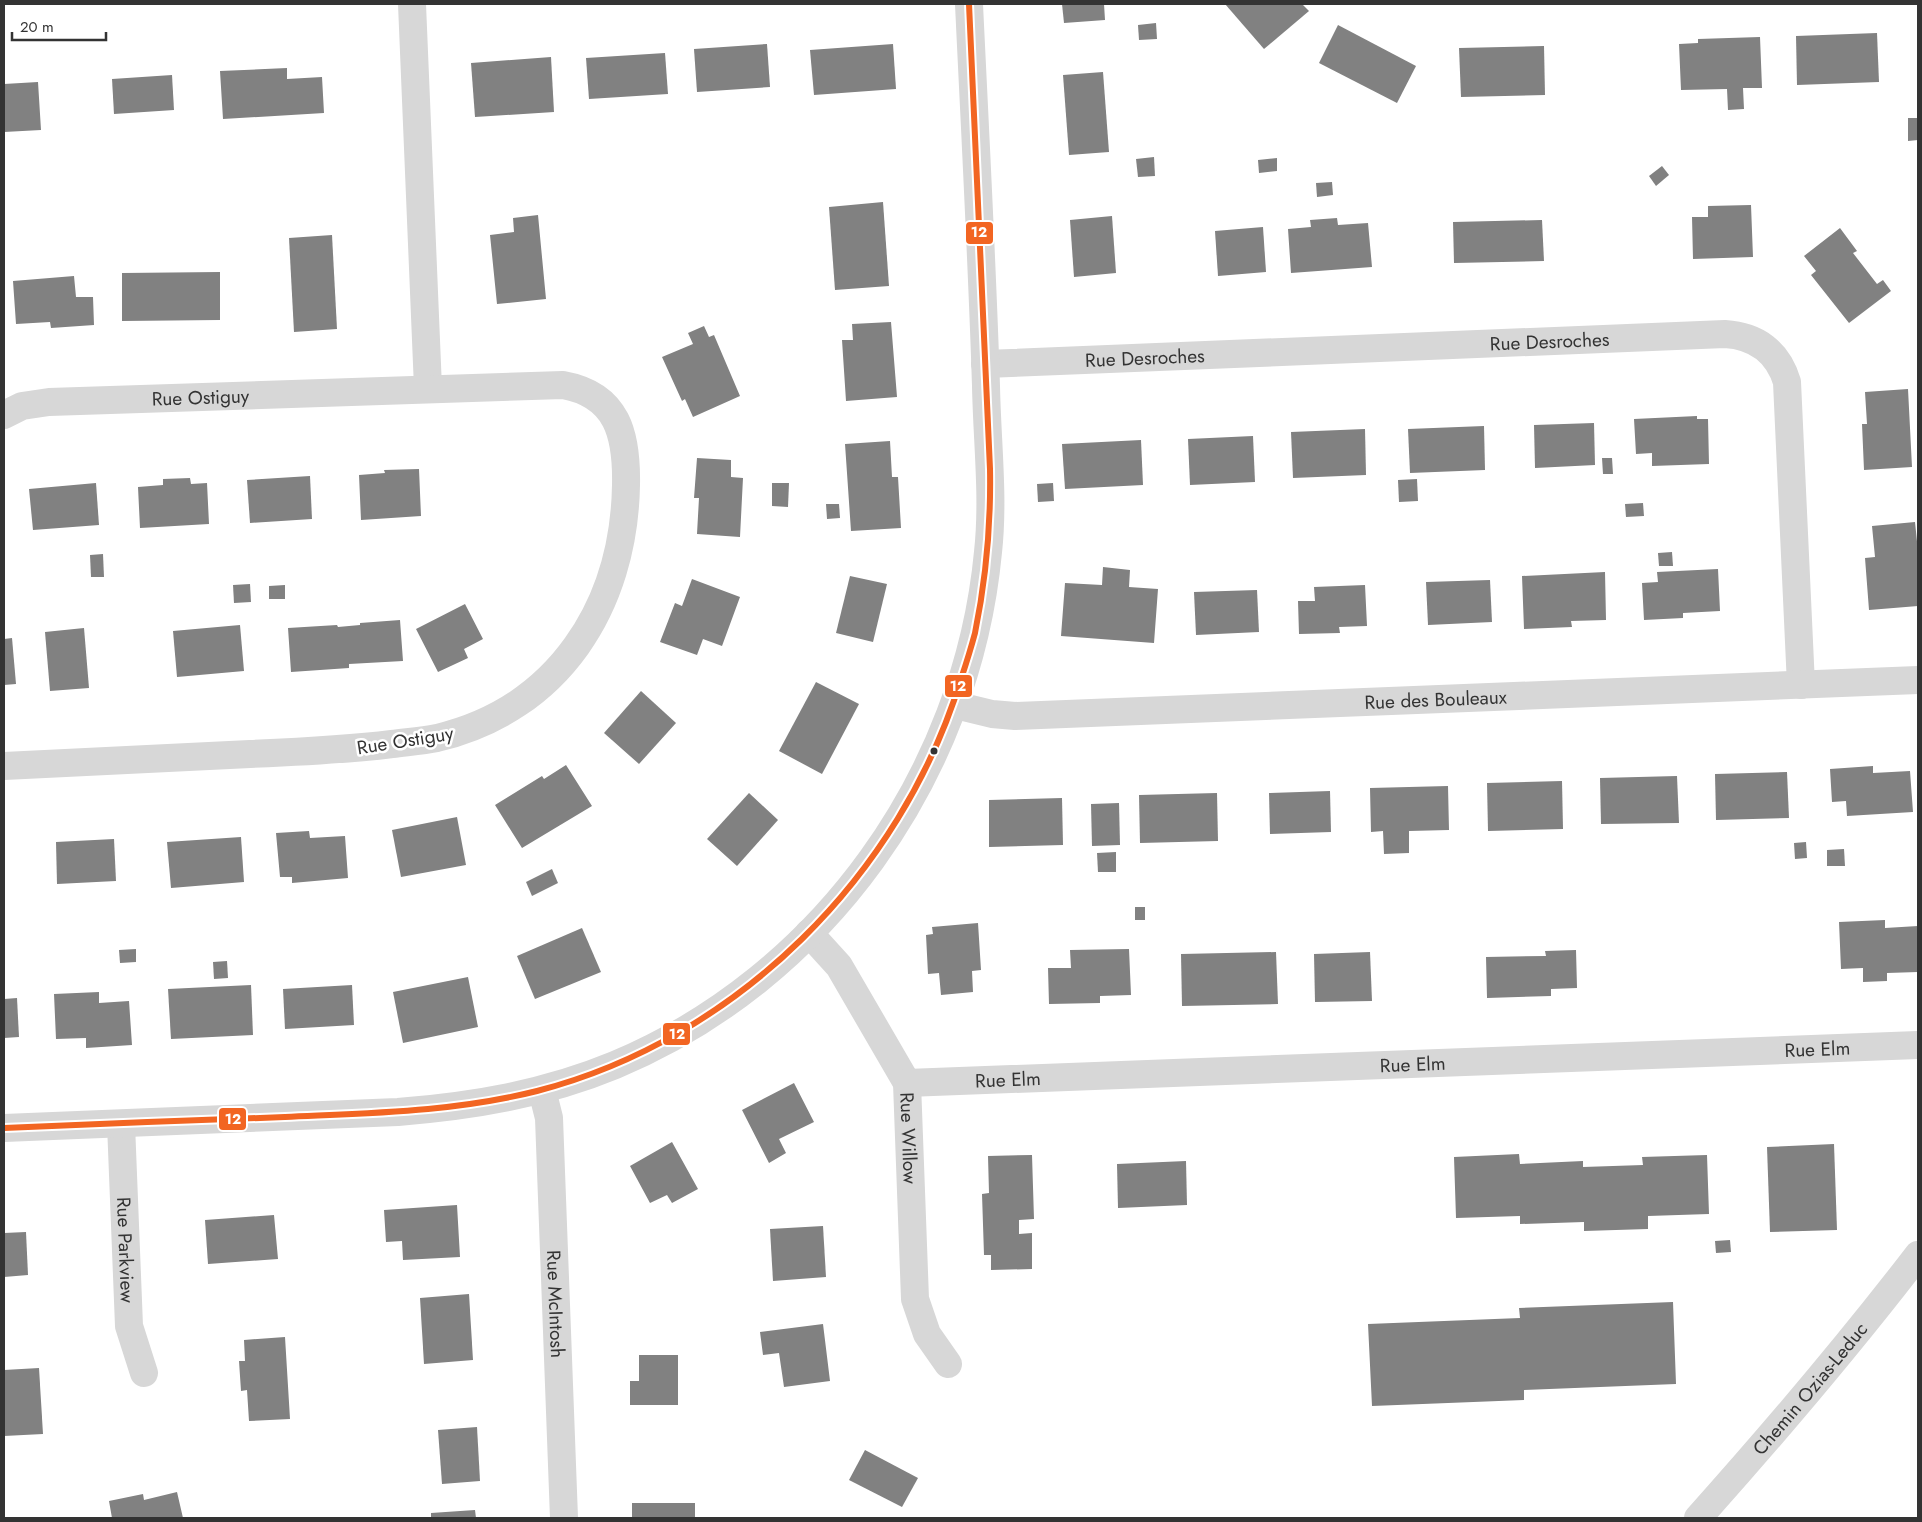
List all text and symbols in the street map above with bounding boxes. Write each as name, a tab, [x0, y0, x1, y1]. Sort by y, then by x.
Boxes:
scale bar	[12, 10, 106, 42]
text: 20 m	[20, 16, 54, 38]
line badge: 12	[965, 221, 994, 245]
text: 12	[971, 222, 987, 242]
street label: Rue Desroches	[1489, 326, 1610, 358]
street label: Rue Desroches	[1085, 342, 1206, 374]
street label: Rue Ostiguy	[151, 382, 250, 413]
line badge: 12	[944, 674, 973, 698]
text: 12	[950, 676, 966, 696]
street label: Rue des Bouleaux	[1364, 683, 1507, 716]
street label: Rue Ostiguy	[355, 719, 456, 761]
unlabelled marker	[929, 746, 939, 756]
line badge: 12	[662, 1022, 691, 1046]
text: 12	[669, 1024, 685, 1044]
street label: Rue Elm	[1784, 1035, 1851, 1064]
street label: Rue Elm	[1379, 1050, 1446, 1079]
street label: Rue Elm	[975, 1065, 1041, 1094]
street label: Rue Willow	[893, 1092, 924, 1184]
line badge: 12	[218, 1107, 247, 1131]
text: 12	[225, 1109, 241, 1129]
street label: Rue Parkview	[110, 1196, 141, 1304]
street label: Rue McIntosh	[540, 1250, 571, 1358]
street label: Chemin Ozias-Leduc	[1746, 1317, 1874, 1461]

